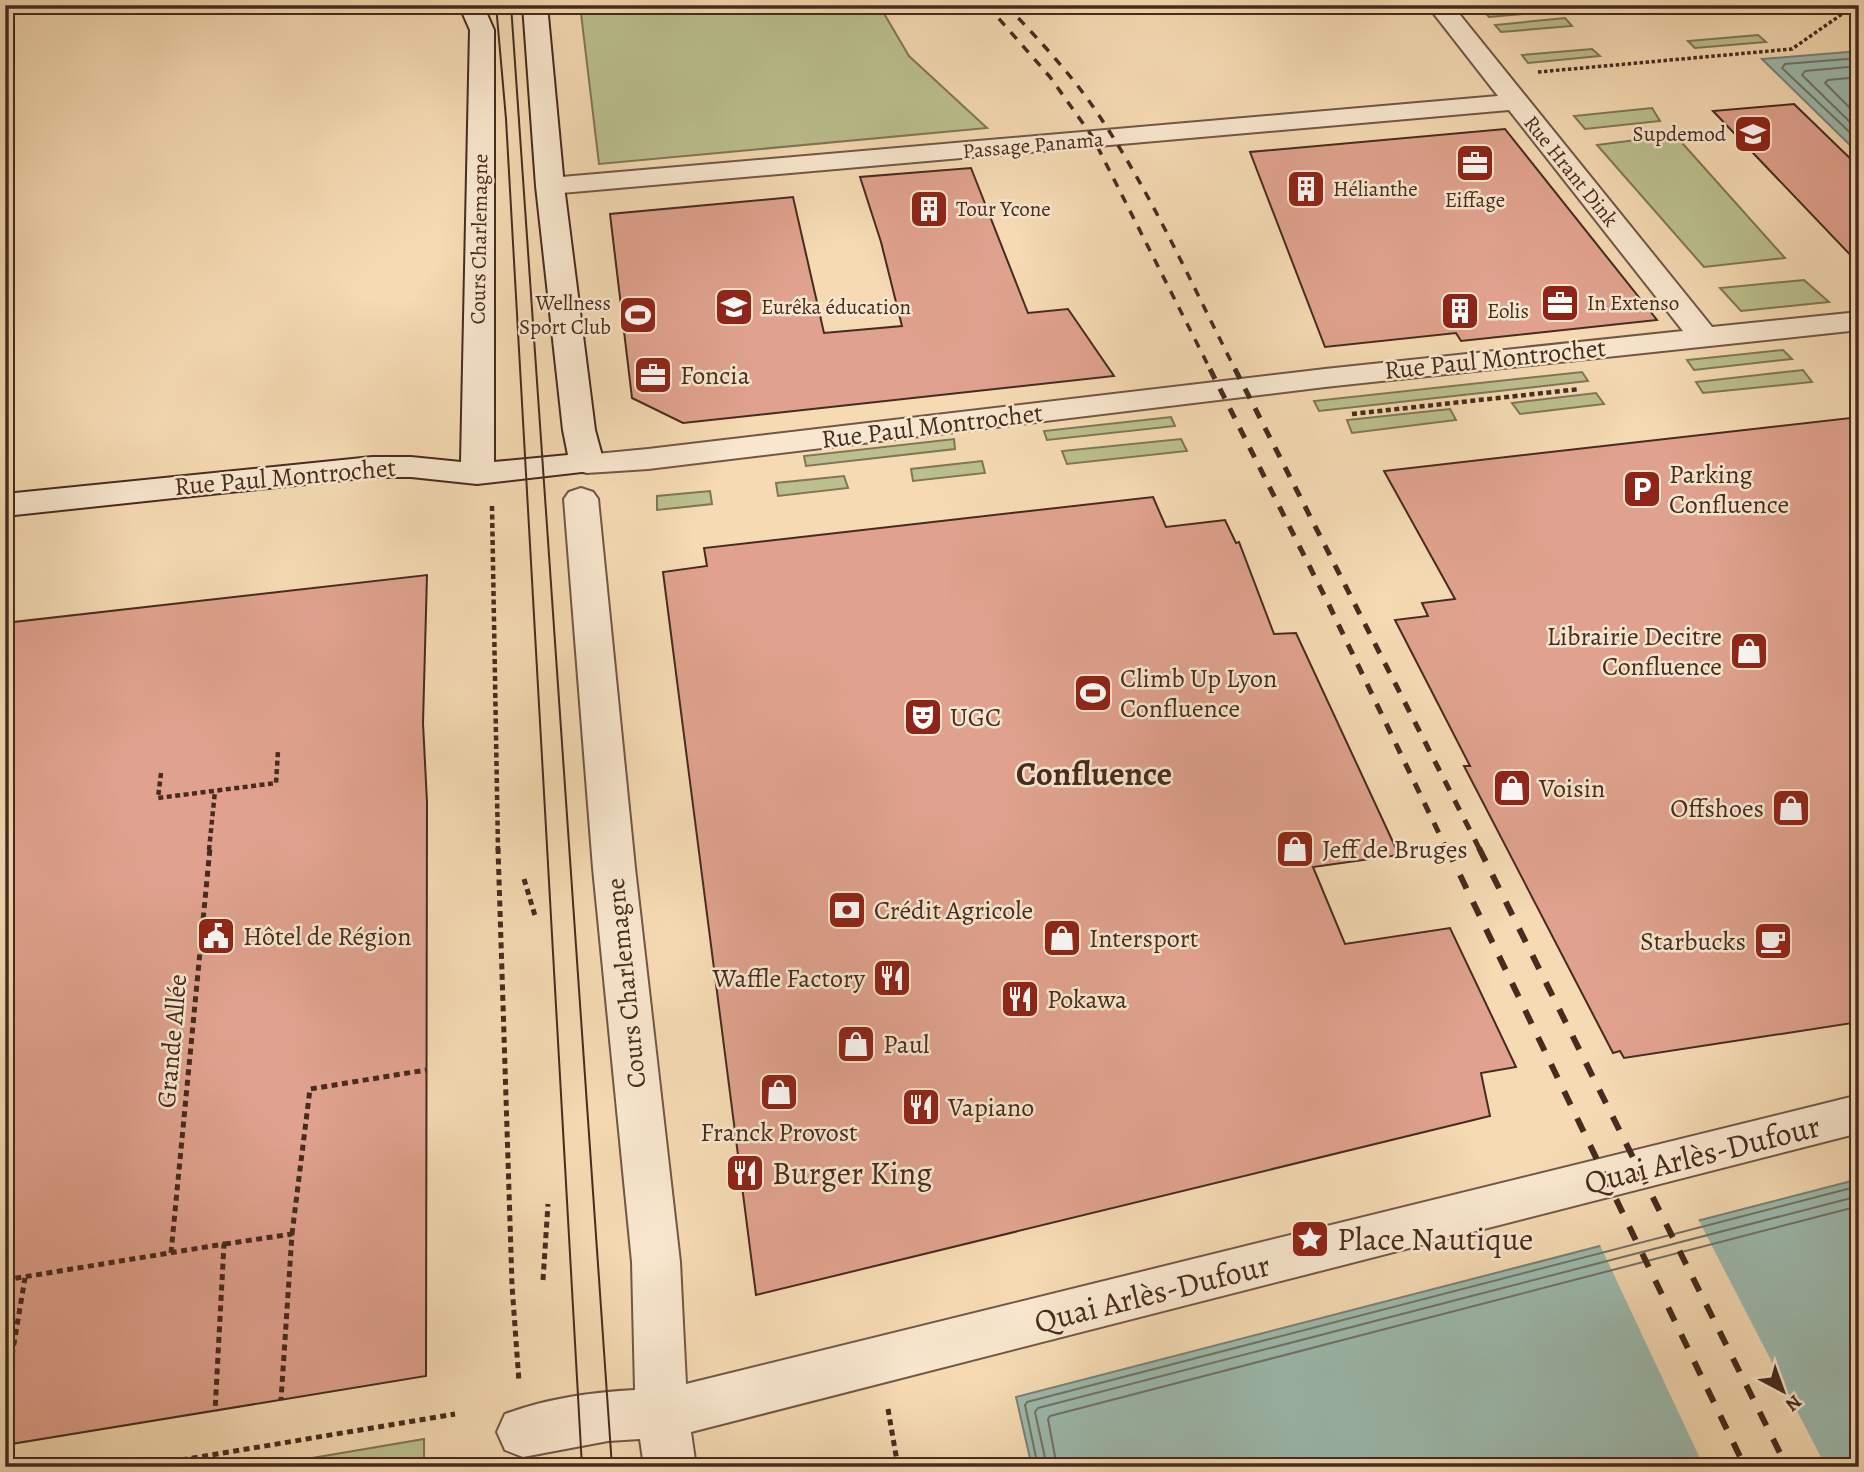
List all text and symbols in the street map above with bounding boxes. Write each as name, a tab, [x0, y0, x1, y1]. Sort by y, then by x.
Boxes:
street label: Rue Hrant Dink	[1517, 109, 1625, 233]
school or university icon: Supdemod	[1732, 113, 1774, 155]
place label: Supdemod	[1633, 120, 1727, 148]
street label: Passage Panama	[961, 125, 1105, 165]
office icon: Eiffage	[1454, 142, 1496, 184]
street label: Cours Charlemagne	[464, 153, 494, 325]
building icon: Hélianthe	[1285, 168, 1327, 210]
place label: Hélianthe	[1333, 175, 1418, 203]
place label: Eiffage	[1445, 186, 1505, 214]
building icon: Tour Ycone	[908, 188, 950, 230]
place label: Tour Ycone	[956, 195, 1051, 223]
office icon: In Extenso	[1539, 282, 1581, 324]
school or university icon: Eurêka éducation	[713, 286, 755, 328]
place label: Wellness Sport Club	[519, 289, 611, 341]
place label: In Extenso	[1587, 289, 1679, 317]
building icon: Eolis	[1439, 290, 1481, 332]
place label: Eurêka éducation	[761, 293, 911, 321]
sports icon: Wellness Sport Club	[617, 294, 659, 336]
place label: Eolis	[1487, 297, 1529, 325]
street label: Rue Paul Montrochet	[1383, 330, 1608, 388]
office icon: Foncia	[632, 354, 674, 396]
place label: Foncia	[680, 358, 750, 393]
street label: Rue Paul Montrochet	[819, 395, 1045, 457]
street label: Rue Paul Montrochet	[173, 450, 398, 504]
place label: Parking Confluence	[1669, 457, 1789, 522]
parking icon: Parking Confluence	[1621, 468, 1663, 510]
place label: Librairie Decitre Confluence	[1547, 619, 1722, 684]
shop icon: Librairie Decitre Confluence	[1728, 630, 1770, 672]
place label: Climb Up Lyon Confluence	[1120, 661, 1277, 726]
sports icon: Climb Up Lyon Confluence	[1072, 672, 1114, 714]
theatre icon: UGC	[902, 696, 944, 738]
place label: UGC	[950, 700, 1001, 735]
district label: Confluence	[1016, 751, 1172, 796]
shop icon: Voisin	[1491, 767, 1533, 809]
place label: Voisin	[1538, 771, 1605, 806]
shop icon: Offshoes	[1770, 787, 1812, 829]
place label: Offshoes	[1670, 791, 1764, 826]
shop icon: Jeff de Bruges	[1274, 828, 1316, 870]
place label: Jeff de Bruges	[1322, 832, 1468, 867]
street label: Cours Charlemagne	[598, 876, 654, 1090]
bank icon: Crédit Agricole	[826, 889, 868, 931]
place label: Crédit Agricole	[874, 893, 1033, 928]
public building icon: Hôtel de Région	[195, 915, 237, 957]
shop icon: Intersport	[1041, 917, 1083, 959]
place label: Hôtel de Région	[243, 919, 412, 954]
cafe icon: Starbucks	[1752, 920, 1794, 962]
place label: Intersport	[1089, 921, 1199, 956]
place label: Starbucks	[1640, 924, 1746, 959]
restaurant icon: Waffle Factory	[871, 957, 913, 999]
place label: Waffle Factory	[711, 961, 865, 996]
street label: Grande Allée	[149, 973, 195, 1109]
restaurant icon: Pokawa	[999, 978, 1041, 1020]
place label: Pokawa	[1047, 982, 1127, 1017]
shop icon: Paul	[835, 1023, 877, 1065]
place label: Paul	[883, 1027, 929, 1062]
shop icon: Franck Provost	[758, 1071, 800, 1113]
restaurant icon: Vapiano	[900, 1086, 942, 1128]
place label: Vapiano	[947, 1090, 1034, 1125]
street label: Quai Arlès-Dufour	[1579, 1103, 1825, 1205]
place label: Franck Provost	[700, 1115, 858, 1150]
place label: Burger King	[772, 1151, 932, 1195]
restaurant icon: Burger King	[724, 1152, 766, 1194]
place label: Place Nautique	[1337, 1217, 1533, 1261]
place icon: Place Nautique	[1289, 1218, 1331, 1260]
street label: Quai Arlès-Dufour	[1029, 1242, 1275, 1344]
north arrow	[1748, 1356, 1818, 1426]
text: N	[1780, 1389, 1807, 1418]

